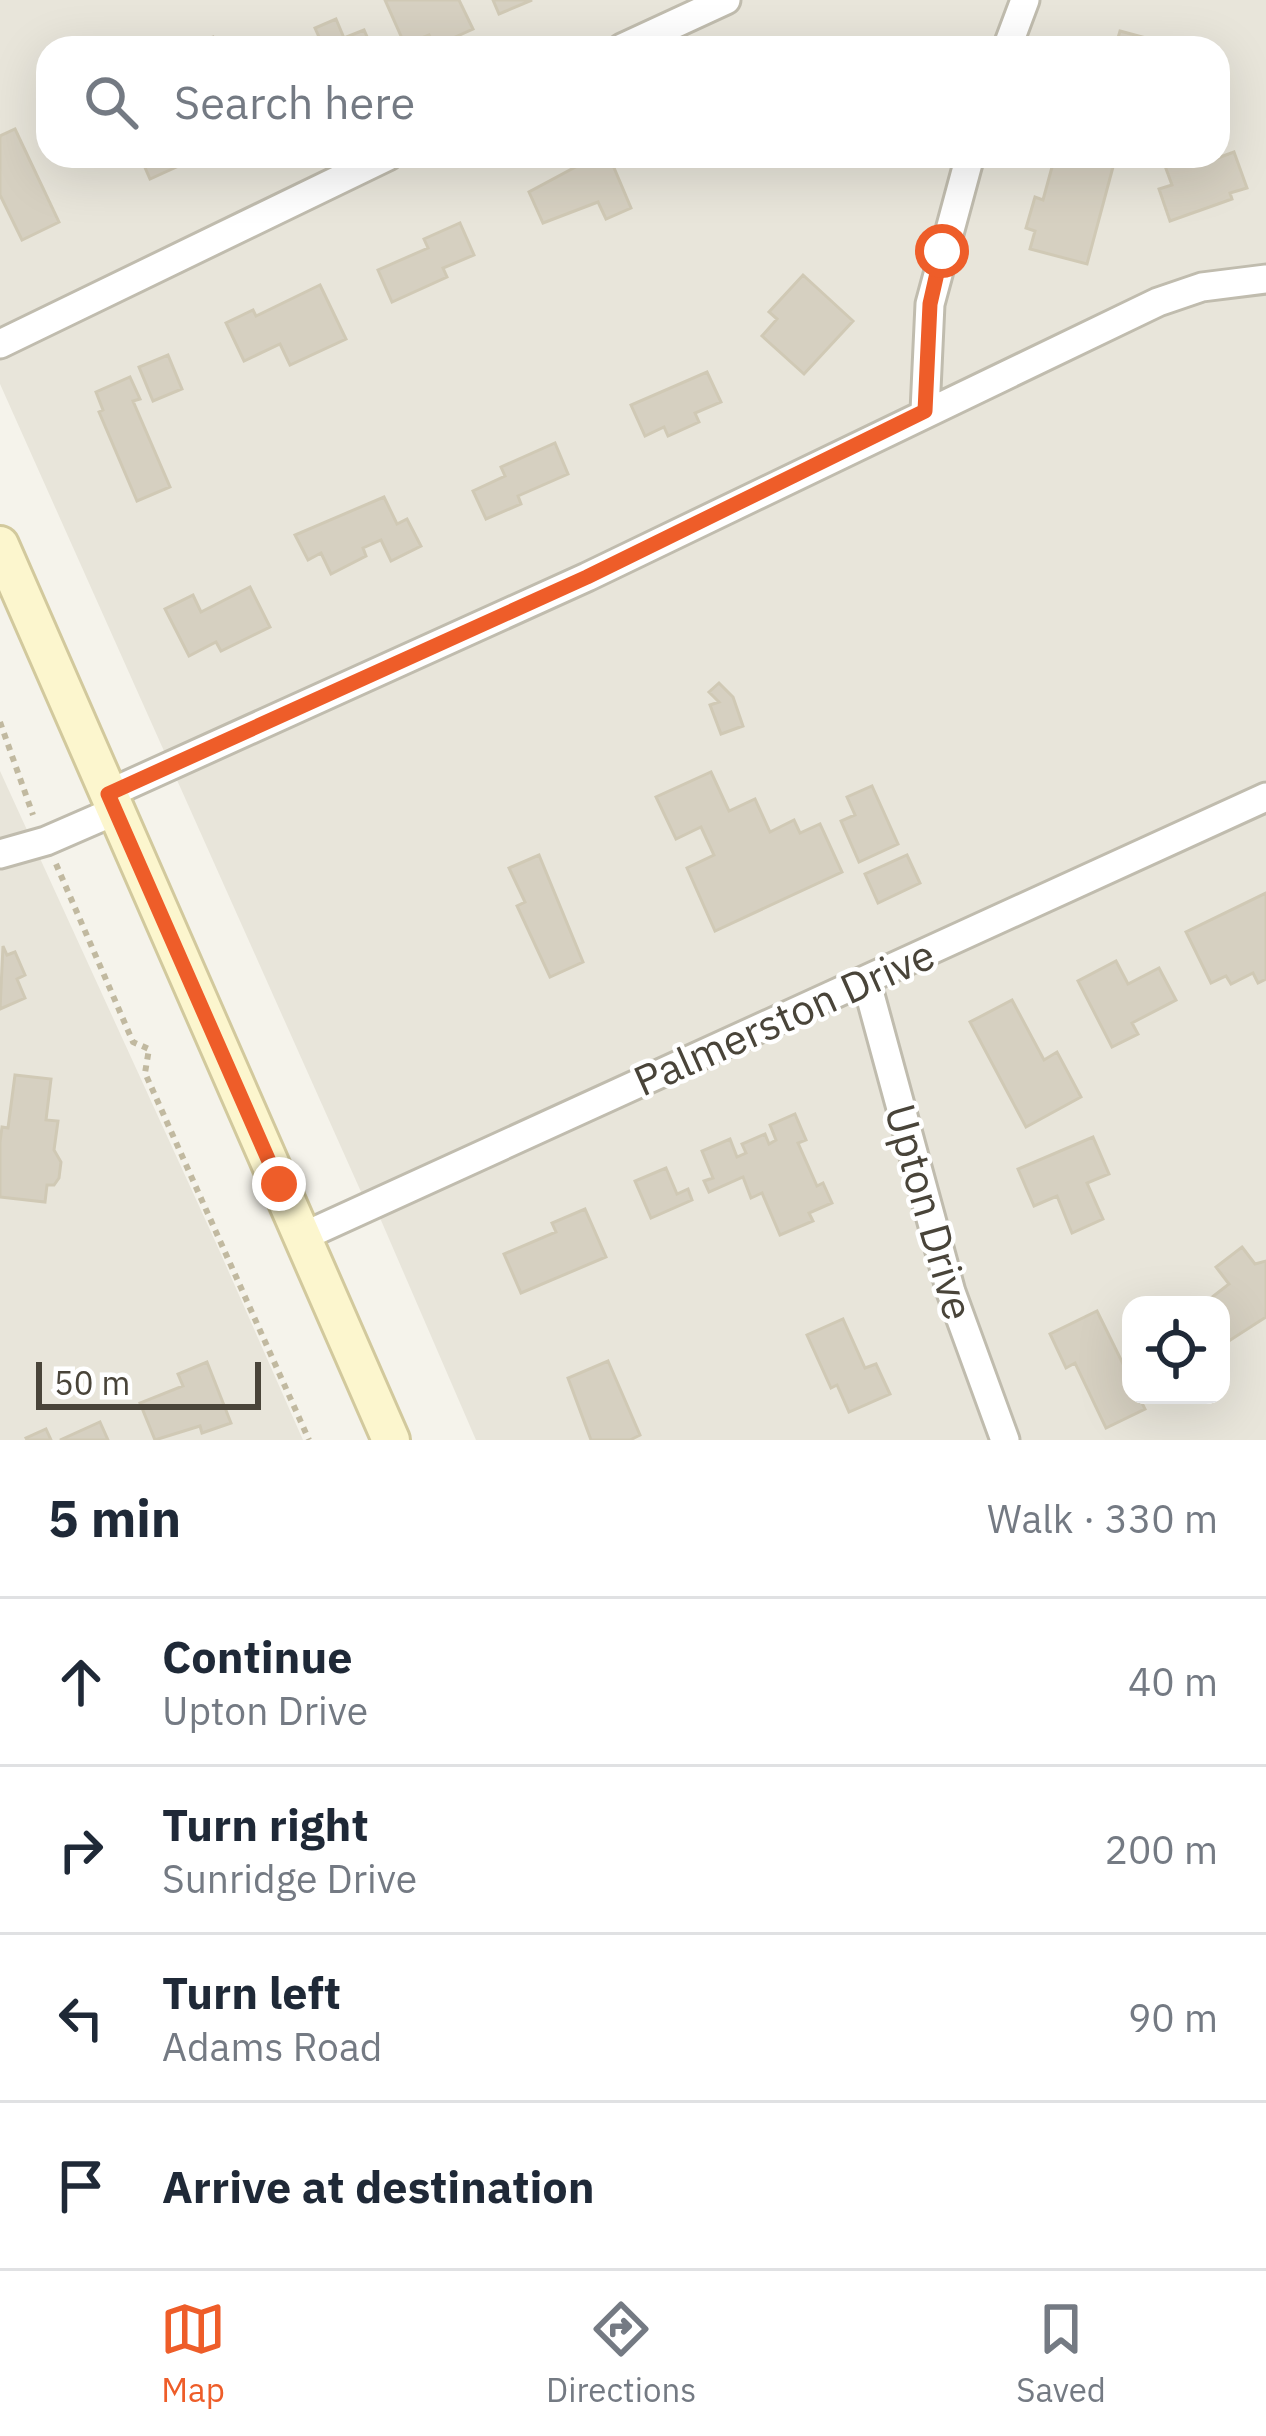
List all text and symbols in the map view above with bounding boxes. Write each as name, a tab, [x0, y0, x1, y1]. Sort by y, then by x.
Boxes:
search box	[36, 36, 1230, 168]
icon: search	[78, 69, 144, 135]
text: Search here	[174, 73, 415, 131]
route start	[915, 224, 969, 278]
street label: Palmerston Drive	[625, 926, 943, 1108]
street label: Upton Drive	[873, 1098, 987, 1326]
route end	[252, 1157, 306, 1211]
map controls	[1122, 1296, 1230, 1404]
button: locate	[1122, 1296, 1230, 1404]
scale bar	[36, 1356, 261, 1409]
text: 50 m	[54, 1361, 130, 1404]
text: 5 min	[48, 1485, 181, 1551]
text: Walk · 330 m	[987, 1493, 1218, 1544]
text: Continue	[162, 1627, 353, 1685]
icon: ahead	[48, 1649, 114, 1715]
text: 40 m	[1128, 1656, 1218, 1707]
text: Upton Drive	[162, 1685, 368, 1736]
text: Turn right	[162, 1795, 369, 1853]
icon: right	[48, 1817, 114, 1883]
text: 200 m	[1105, 1824, 1218, 1875]
text: Sunridge Drive	[162, 1853, 417, 1904]
text: Turn left	[162, 1963, 341, 2021]
icon: left	[48, 1985, 114, 2051]
text: 90 m	[1128, 1992, 1218, 2043]
text: Adams Road	[162, 2021, 382, 2072]
icon: arrive	[48, 2153, 114, 2219]
text: Arrive at destination	[162, 2157, 595, 2215]
tab: Map	[160, 2296, 226, 2411]
tab: Directions	[546, 2296, 696, 2411]
tab: Saved	[1016, 2296, 1106, 2411]

